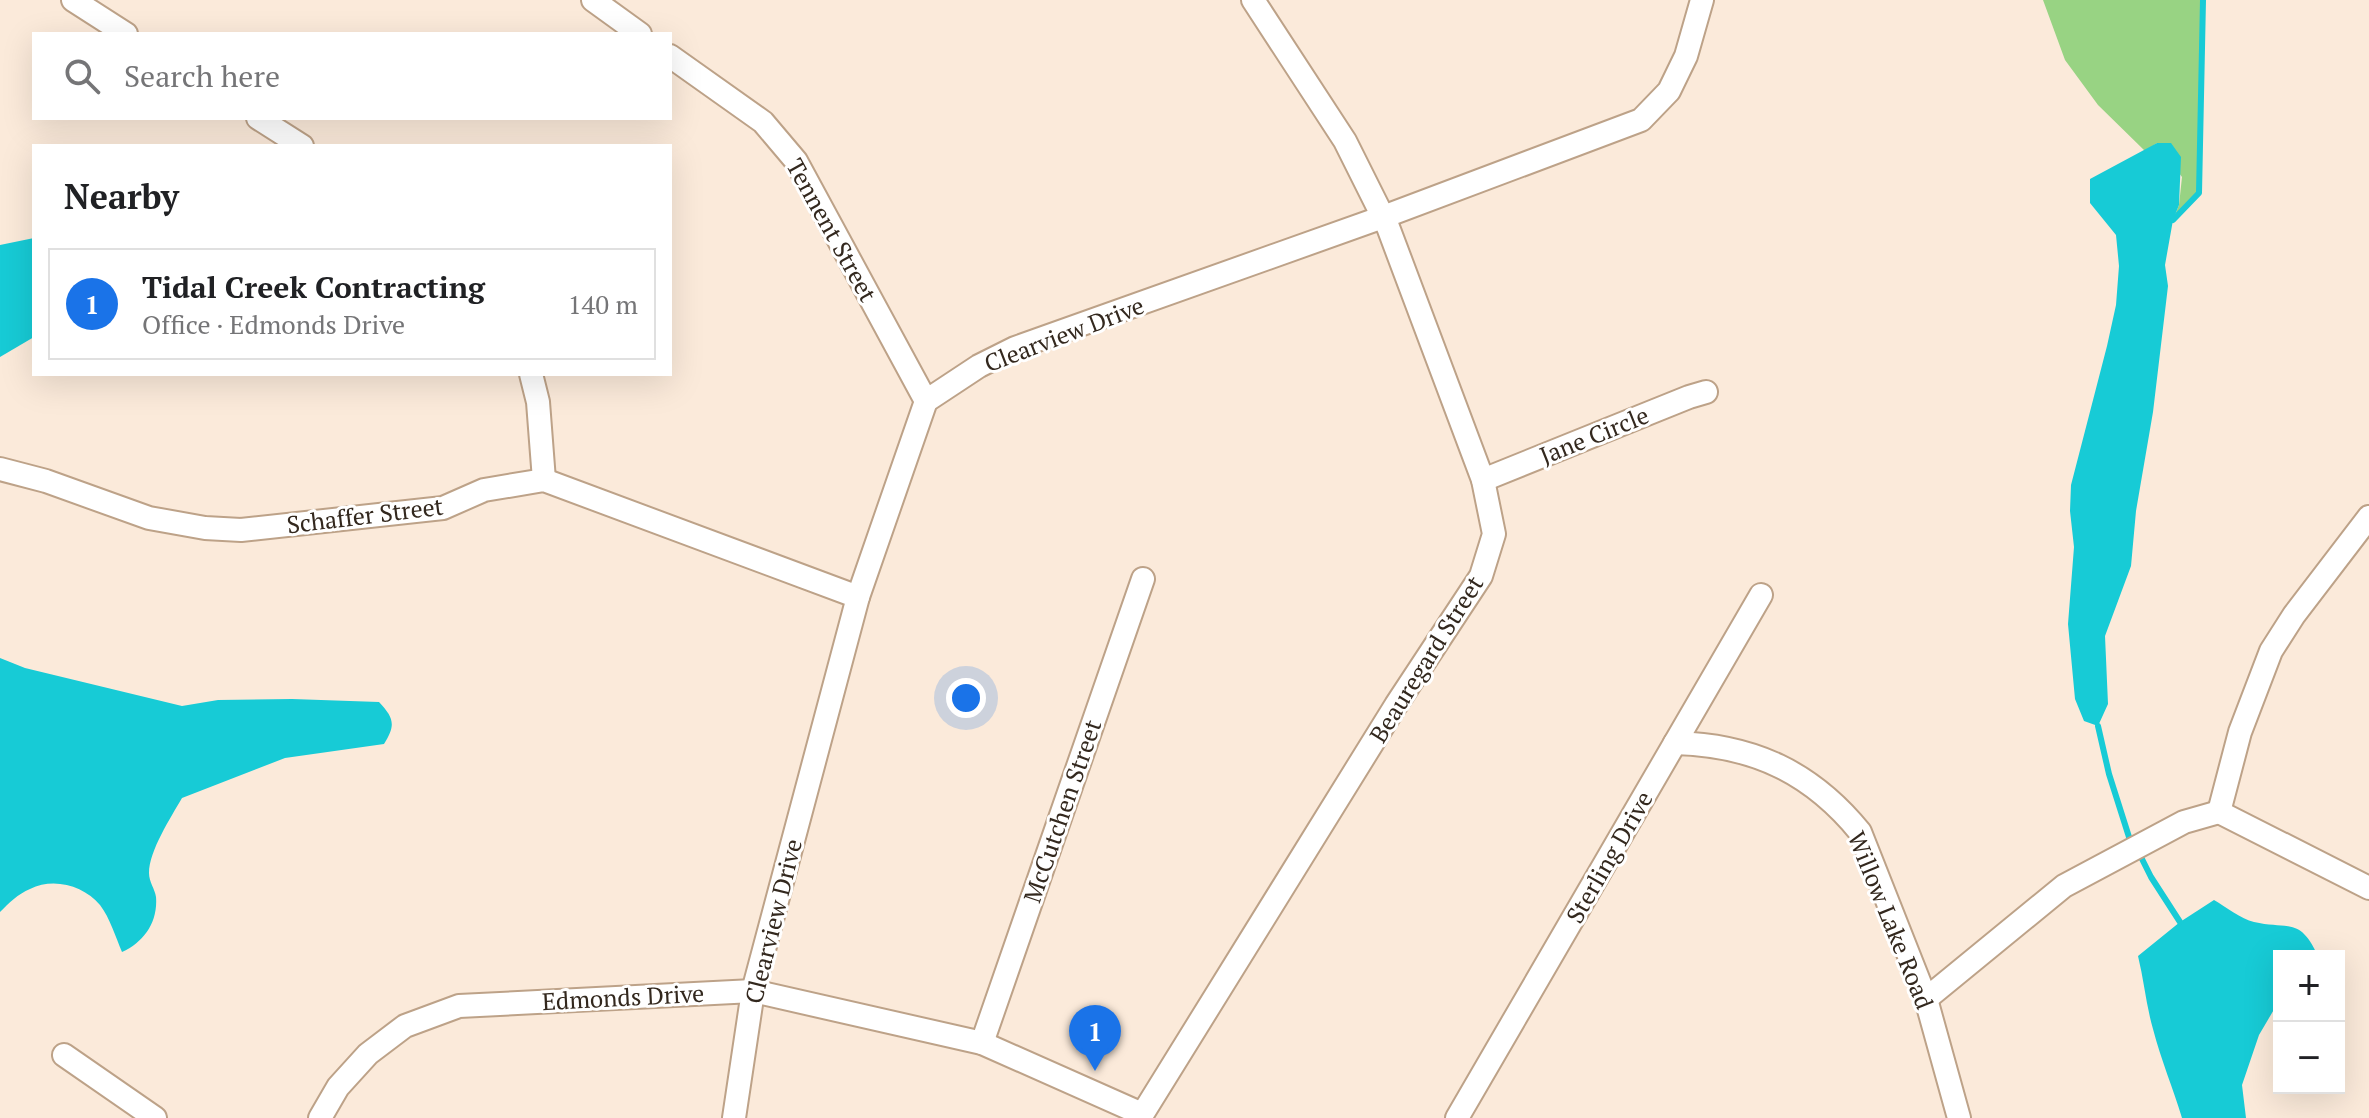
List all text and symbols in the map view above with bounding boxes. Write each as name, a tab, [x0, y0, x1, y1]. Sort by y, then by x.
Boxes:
search box	[32, 32, 672, 120]
icon: search	[60, 54, 104, 98]
text: Search here	[124, 56, 280, 96]
street label: Tennent Street	[779, 153, 885, 307]
text: Nearby	[64, 174, 179, 219]
text: Tidal Creek Contracting	[142, 267, 485, 307]
text: 1	[85, 287, 99, 321]
text: 140 m	[568, 287, 638, 321]
street label: Clearview Drive	[980, 289, 1148, 379]
text: Office · Edmonds Drive	[142, 307, 405, 341]
street label: Jane Circle	[1535, 399, 1653, 471]
street label: Schaffer Street	[285, 490, 445, 540]
street label: Beauregard Street	[1362, 569, 1490, 749]
your location	[946, 678, 986, 718]
street label: McCutchen Street	[1016, 715, 1108, 907]
street label: Sterling Drive	[1558, 785, 1660, 929]
street label: Willow Lake Road	[1841, 826, 1941, 1014]
street label: Clearview Drive	[737, 835, 809, 1007]
map controls	[2273, 950, 2345, 1094]
button: +	[2273, 950, 2345, 1022]
street label: Edmonds Drive	[541, 977, 705, 1017]
pin: 1	[1069, 1005, 1121, 1071]
button: −	[2273, 1022, 2345, 1094]

